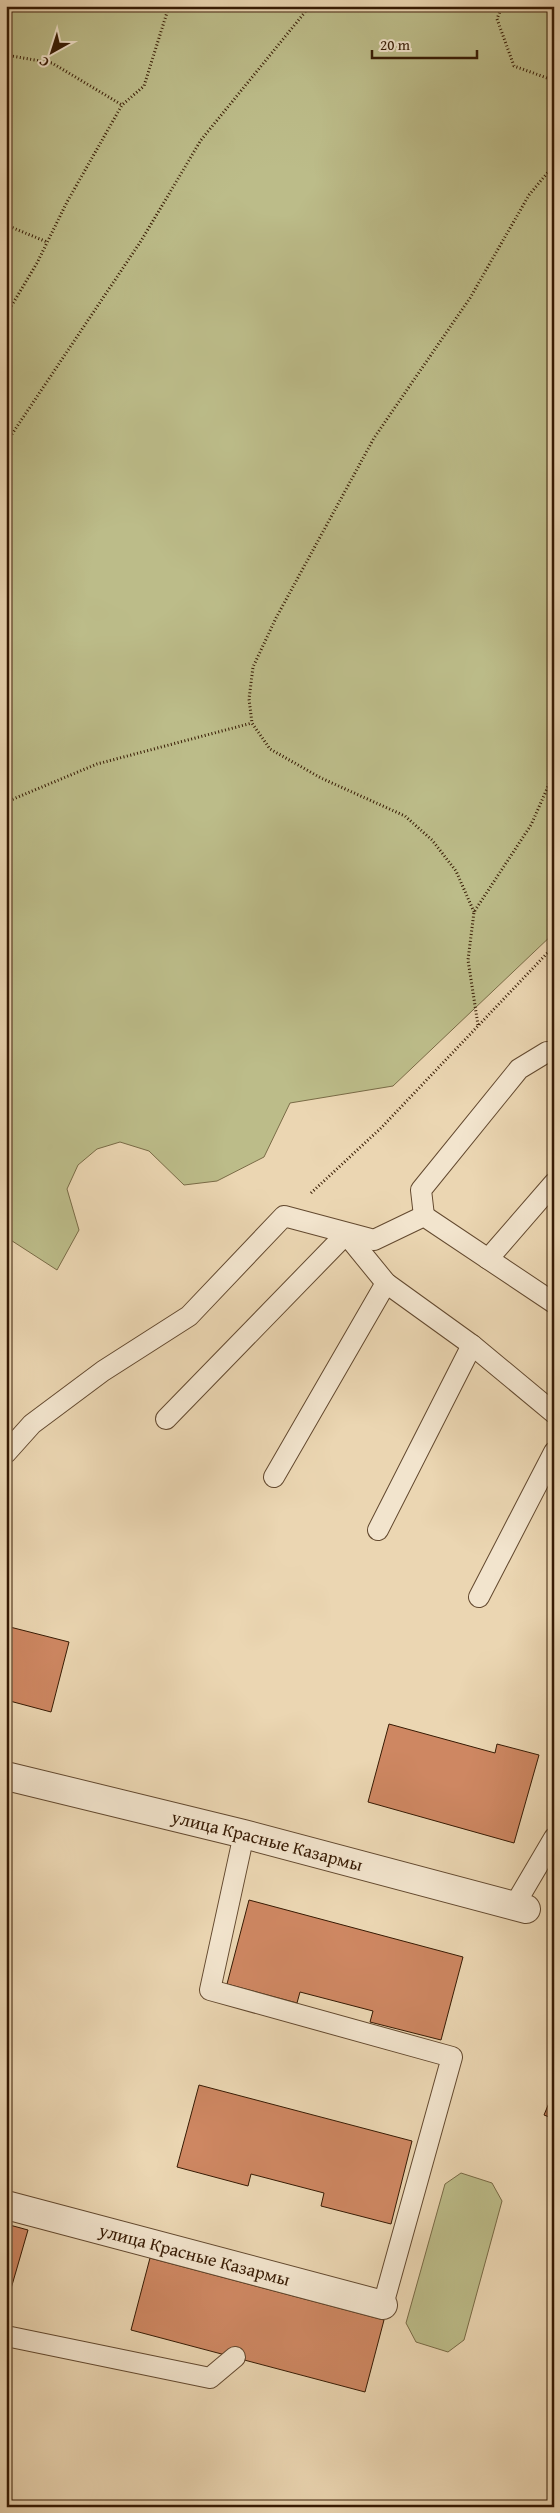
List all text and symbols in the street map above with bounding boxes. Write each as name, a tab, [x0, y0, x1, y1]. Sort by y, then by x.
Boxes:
north arrow	[28, 28, 78, 78]
scale bar	[372, 28, 478, 60]
text: 20 m	[380, 34, 411, 55]
text: С	[34, 52, 53, 72]
street label: улица Красные Казармы	[168, 1803, 366, 1878]
street label: улица Красные Казармы	[95, 2216, 293, 2293]

